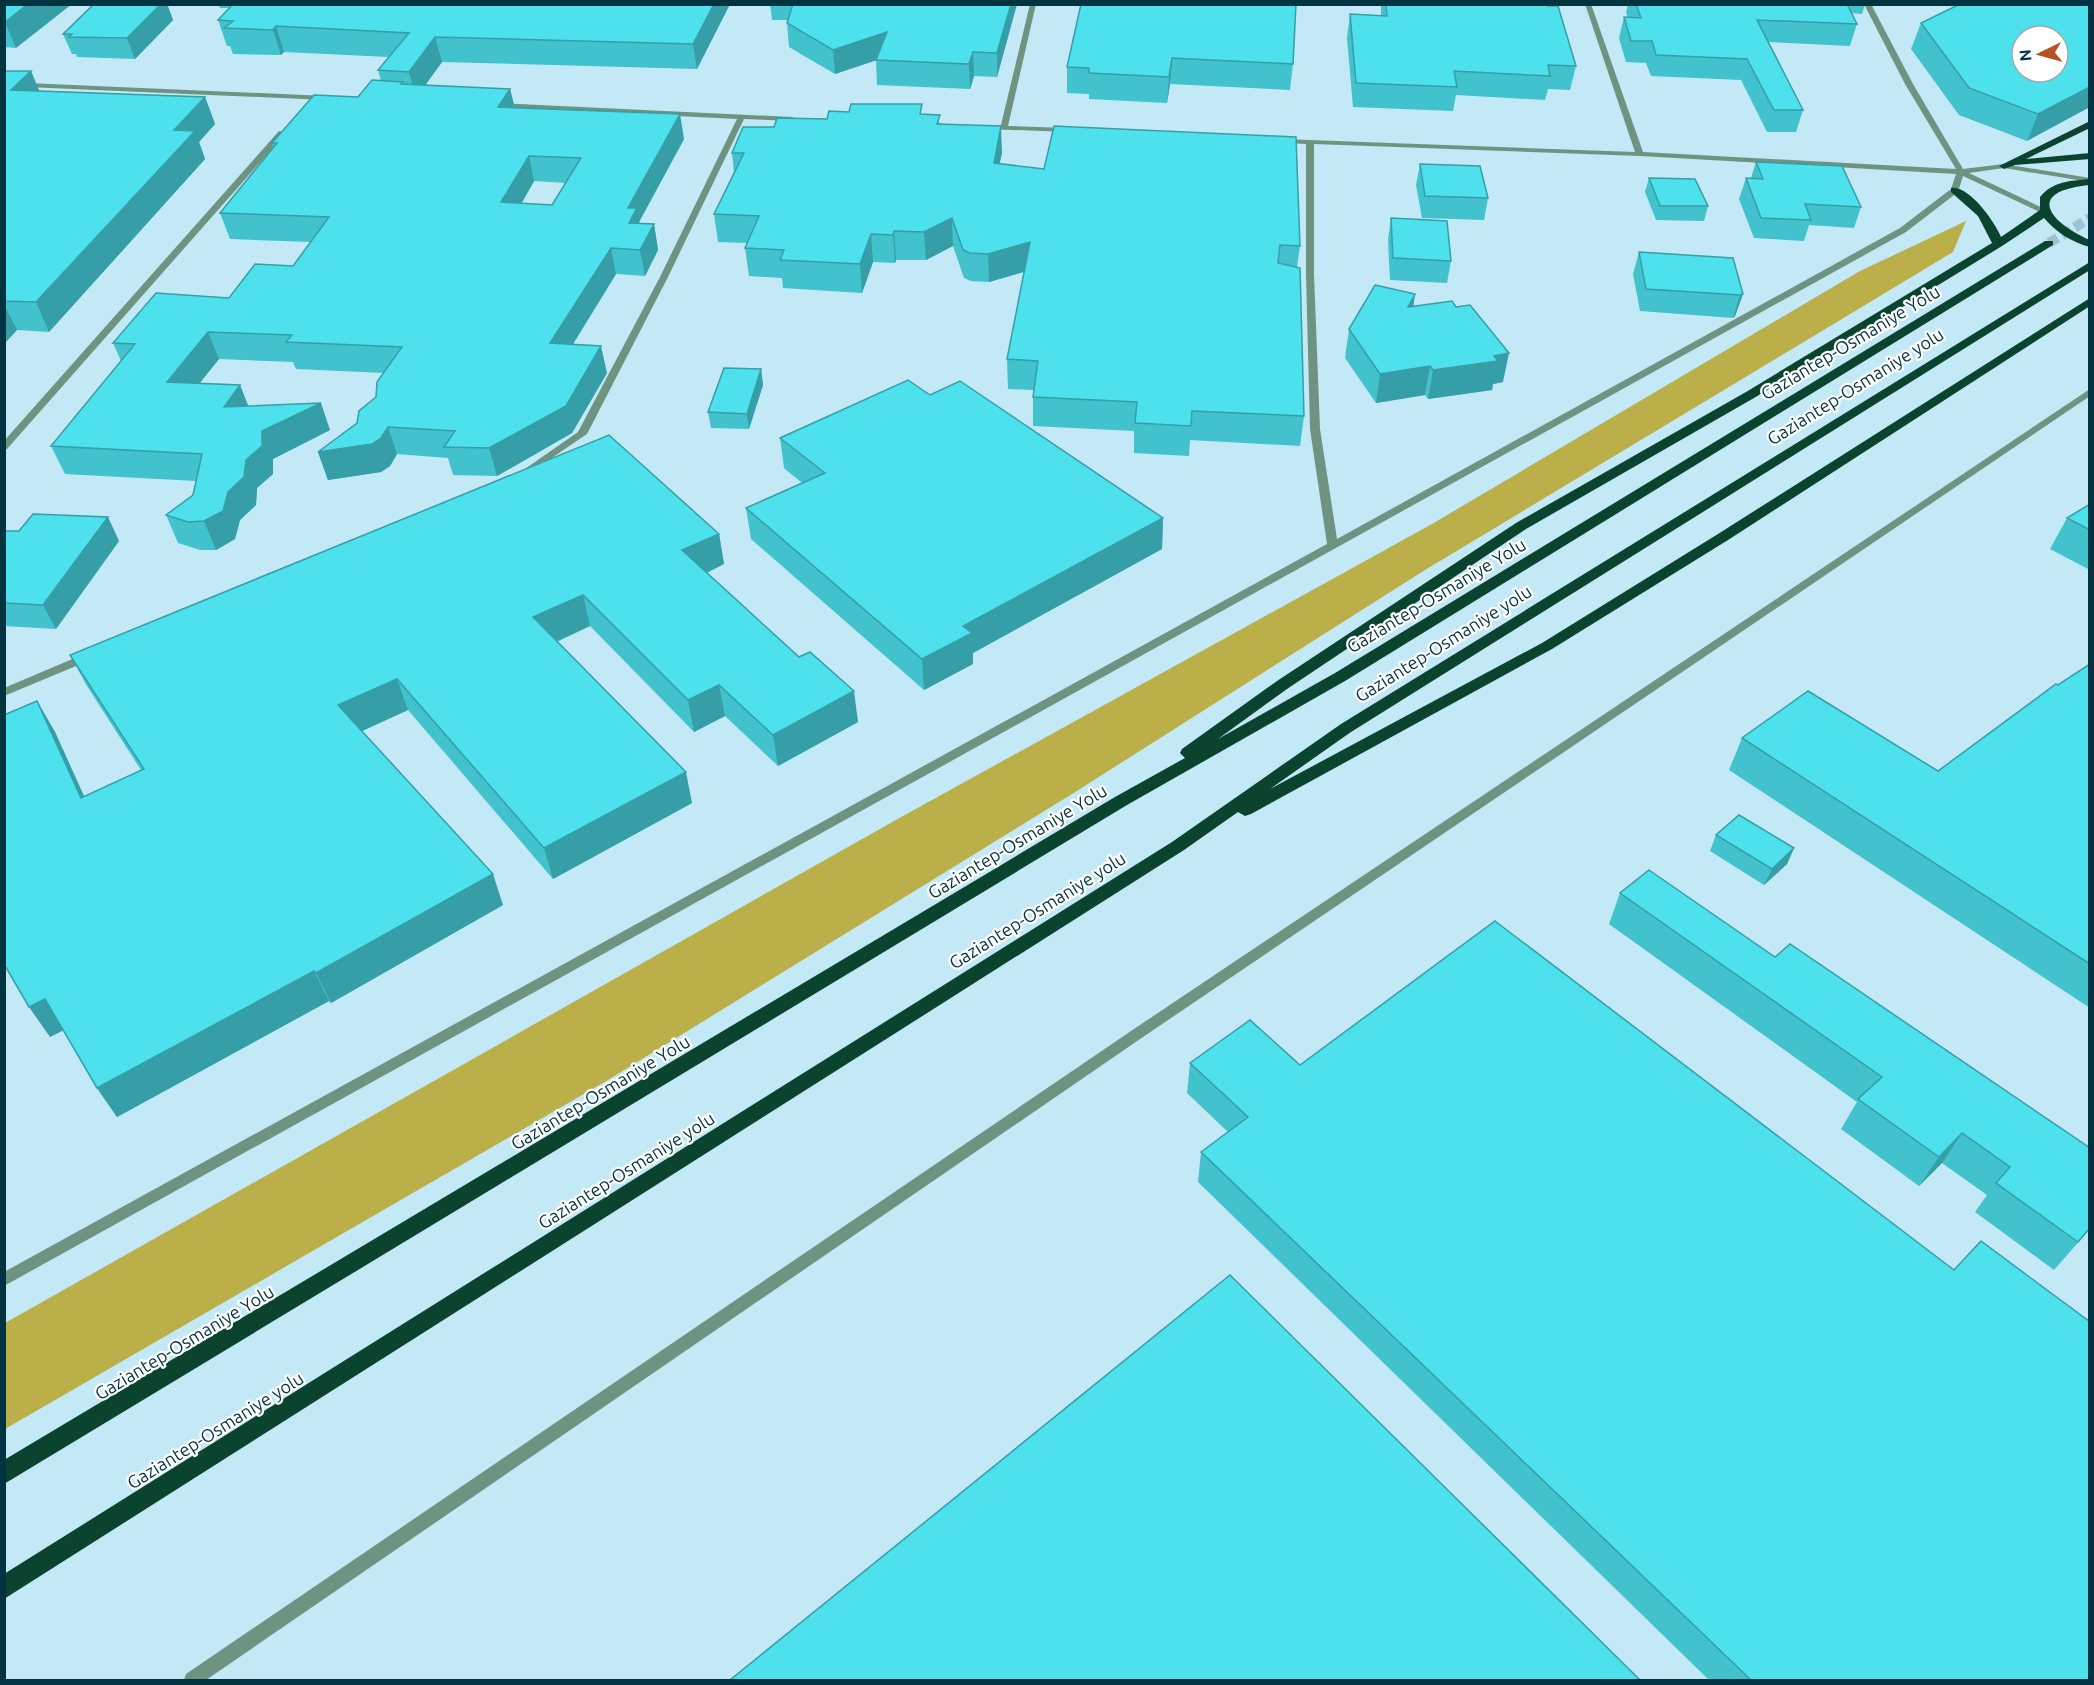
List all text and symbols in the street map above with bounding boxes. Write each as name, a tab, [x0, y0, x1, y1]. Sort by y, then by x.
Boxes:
north arrow	[2010, 24, 2070, 84]
text: N	[2016, 49, 2035, 62]
street label: Gaziantep-Osmaniye Yolu	[1757, 281, 1943, 403]
street label: Gaziantep-Osmaniye yolu	[1763, 323, 1947, 449]
street label: Gaziantep-Osmaniye Yolu	[1343, 534, 1529, 656]
street label: Gaziantep-Osmaniye yolu	[1351, 580, 1535, 706]
street label: Gaziantep-Osmaniye Yolu	[924, 780, 1110, 902]
street label: Gaziantep-Osmaniye yolu	[945, 847, 1129, 973]
street label: Gaziantep-Osmaniye Yolu	[507, 1031, 693, 1153]
street label: Gaziantep-Osmaniye yolu	[534, 1107, 718, 1233]
street label: Gaziantep-Osmaniye Yolu	[91, 1281, 277, 1403]
street label: Gaziantep-Osmaniye yolu	[123, 1367, 307, 1493]

